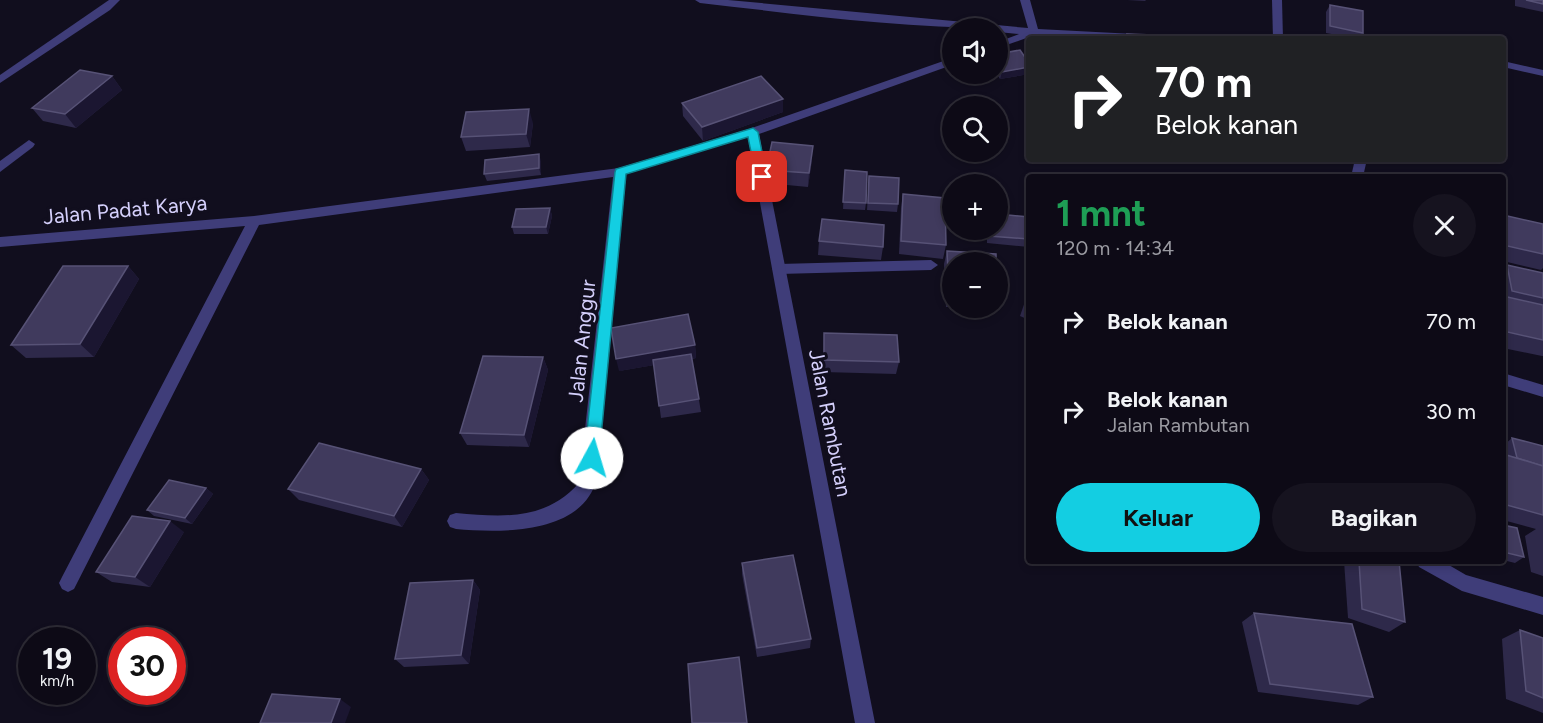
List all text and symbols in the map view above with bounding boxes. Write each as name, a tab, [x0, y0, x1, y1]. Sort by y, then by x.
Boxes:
map controls	[942, 18, 1008, 318]
button: sound	[942, 18, 1008, 84]
text: 70 m	[1155, 57, 1252, 108]
icon: right	[1056, 60, 1134, 138]
button: search	[942, 96, 1008, 162]
text: Belok kanan	[1155, 108, 1298, 141]
pin	[736, 151, 787, 202]
icon: arrive	[745, 160, 778, 193]
button: +	[942, 174, 1008, 240]
street label: Jalan Padat Karya	[42, 190, 208, 229]
text: 1 mnt	[1056, 192, 1146, 235]
button: close	[1413, 194, 1476, 257]
text: 120 m · 14:34	[1056, 236, 1174, 260]
button: −	[942, 252, 1008, 318]
street label: Jalan Anggur	[563, 278, 600, 404]
icon: right	[1056, 305, 1089, 338]
text: Belok kanan	[1107, 308, 1228, 335]
text: 70 m	[1426, 308, 1476, 335]
street label: Jalan Rambutan	[804, 347, 857, 499]
text: Belok kanan	[1107, 386, 1228, 413]
icon: right	[1056, 395, 1089, 428]
text: 30 m	[1426, 398, 1476, 425]
text: Jalan Rambutan	[1107, 413, 1250, 437]
position arrow	[560, 426, 624, 490]
button: Keluar	[1056, 483, 1260, 552]
button: Bagikan	[1272, 483, 1476, 552]
speed limit sign: 30	[108, 627, 186, 705]
text: 19	[42, 640, 72, 677]
text: km/h	[40, 672, 74, 690]

